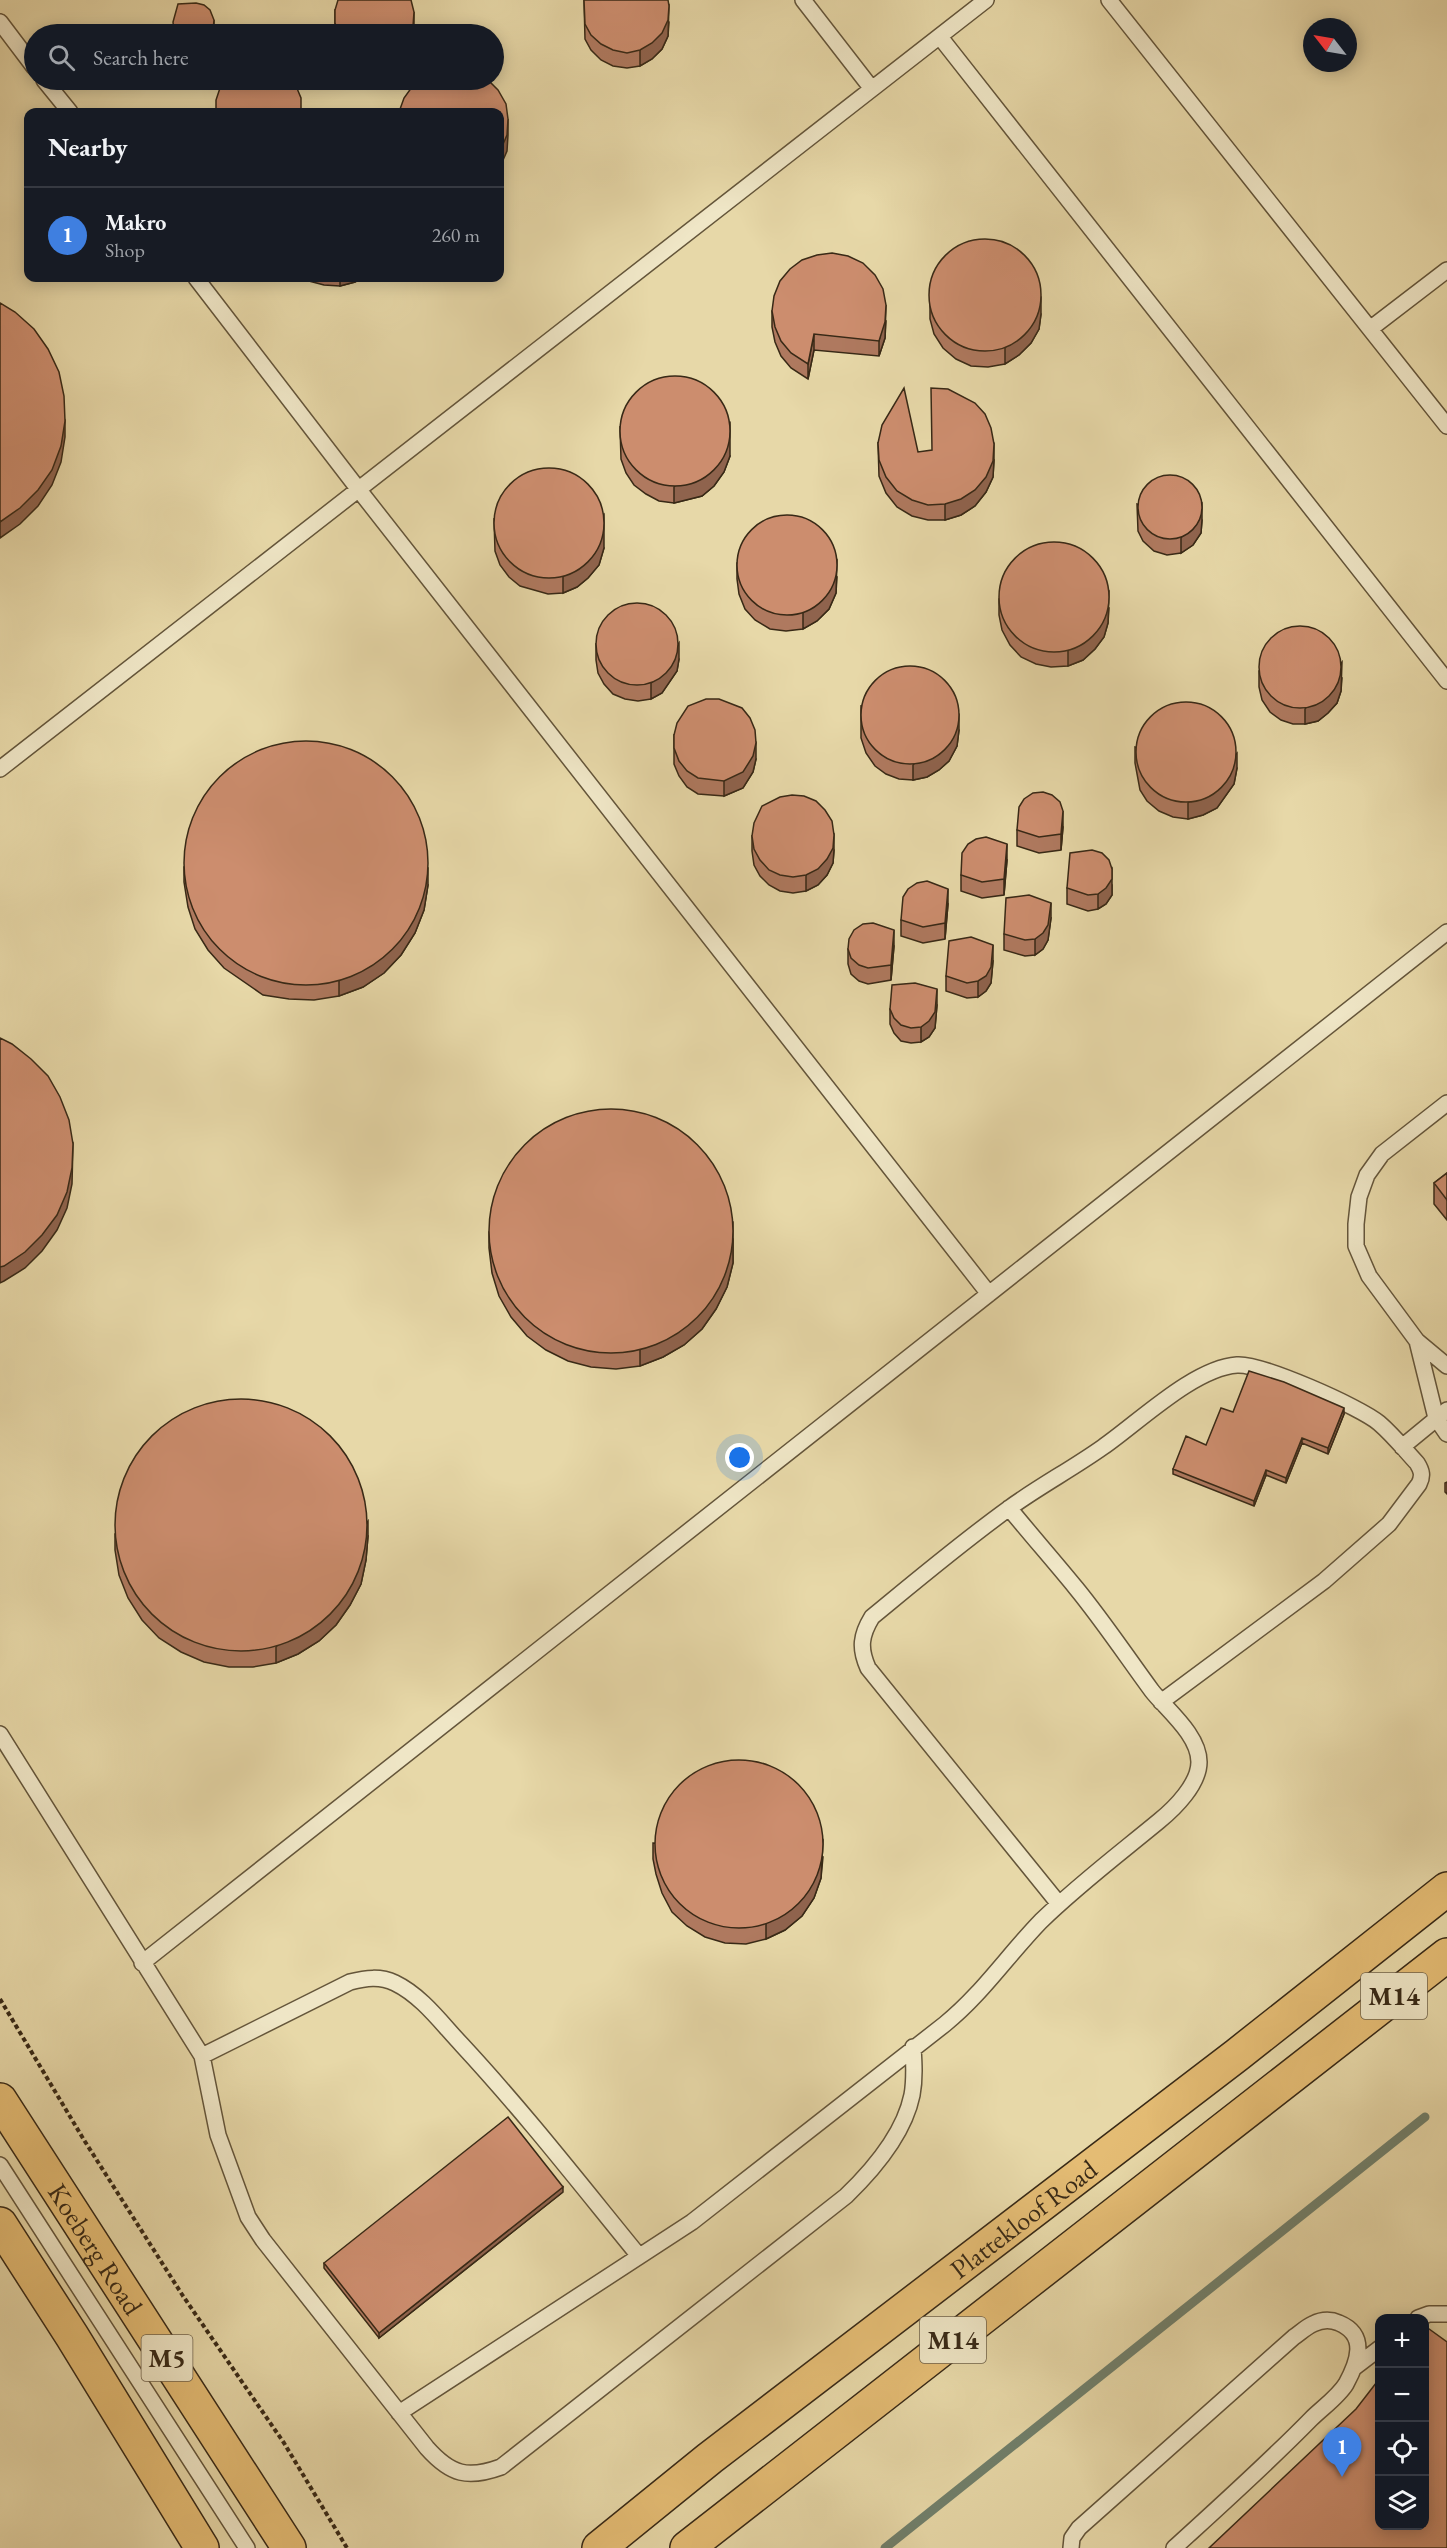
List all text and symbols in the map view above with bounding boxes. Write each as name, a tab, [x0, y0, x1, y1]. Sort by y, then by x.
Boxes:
north arrow	[1303, 18, 1357, 72]
search box	[24, 24, 504, 90]
icon: search	[45, 41, 78, 74]
text: Search here	[93, 43, 188, 72]
text: Nearby	[48, 130, 128, 164]
text: Makro	[105, 208, 166, 237]
text: 1	[62, 222, 73, 248]
text: 260 m	[432, 222, 480, 248]
text: Shop	[105, 237, 145, 263]
your location	[725, 1443, 754, 1472]
road number: M14	[1361, 1973, 1427, 2019]
street label: Plattekloof Road	[942, 2151, 1104, 2286]
street label: Koeberg Road	[41, 2176, 151, 2321]
map controls	[1375, 2314, 1429, 2530]
button: +	[1375, 2314, 1429, 2368]
road number: M14	[920, 2317, 986, 2363]
road number: M5	[142, 2335, 192, 2381]
button: −	[1375, 2368, 1429, 2422]
button: locate	[1375, 2422, 1429, 2476]
pin: 1	[1322, 2428, 1362, 2477]
button: layers	[1375, 2476, 1429, 2530]

